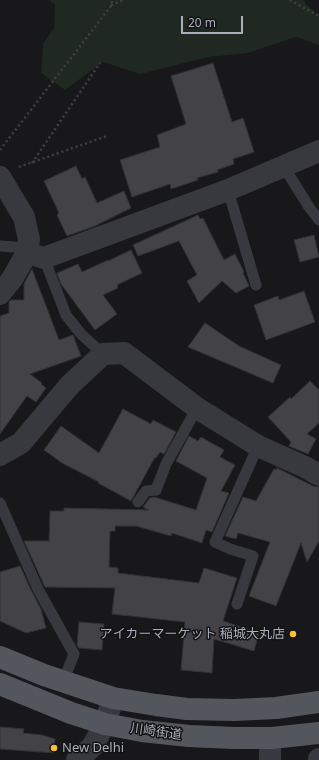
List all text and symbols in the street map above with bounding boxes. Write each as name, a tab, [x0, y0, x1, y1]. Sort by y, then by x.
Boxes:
scale bar	[183, 8, 245, 34]
text: 20 m	[188, 14, 216, 31]
place label: アイカーマーケット 稲城大丸店	[100, 626, 285, 642]
marker: アイカーマーケット 稲城大丸店	[288, 629, 298, 639]
street label: 川崎街道	[129, 721, 183, 743]
place label: New Delhi	[62, 740, 124, 756]
marker: New Delhi	[49, 743, 59, 753]

